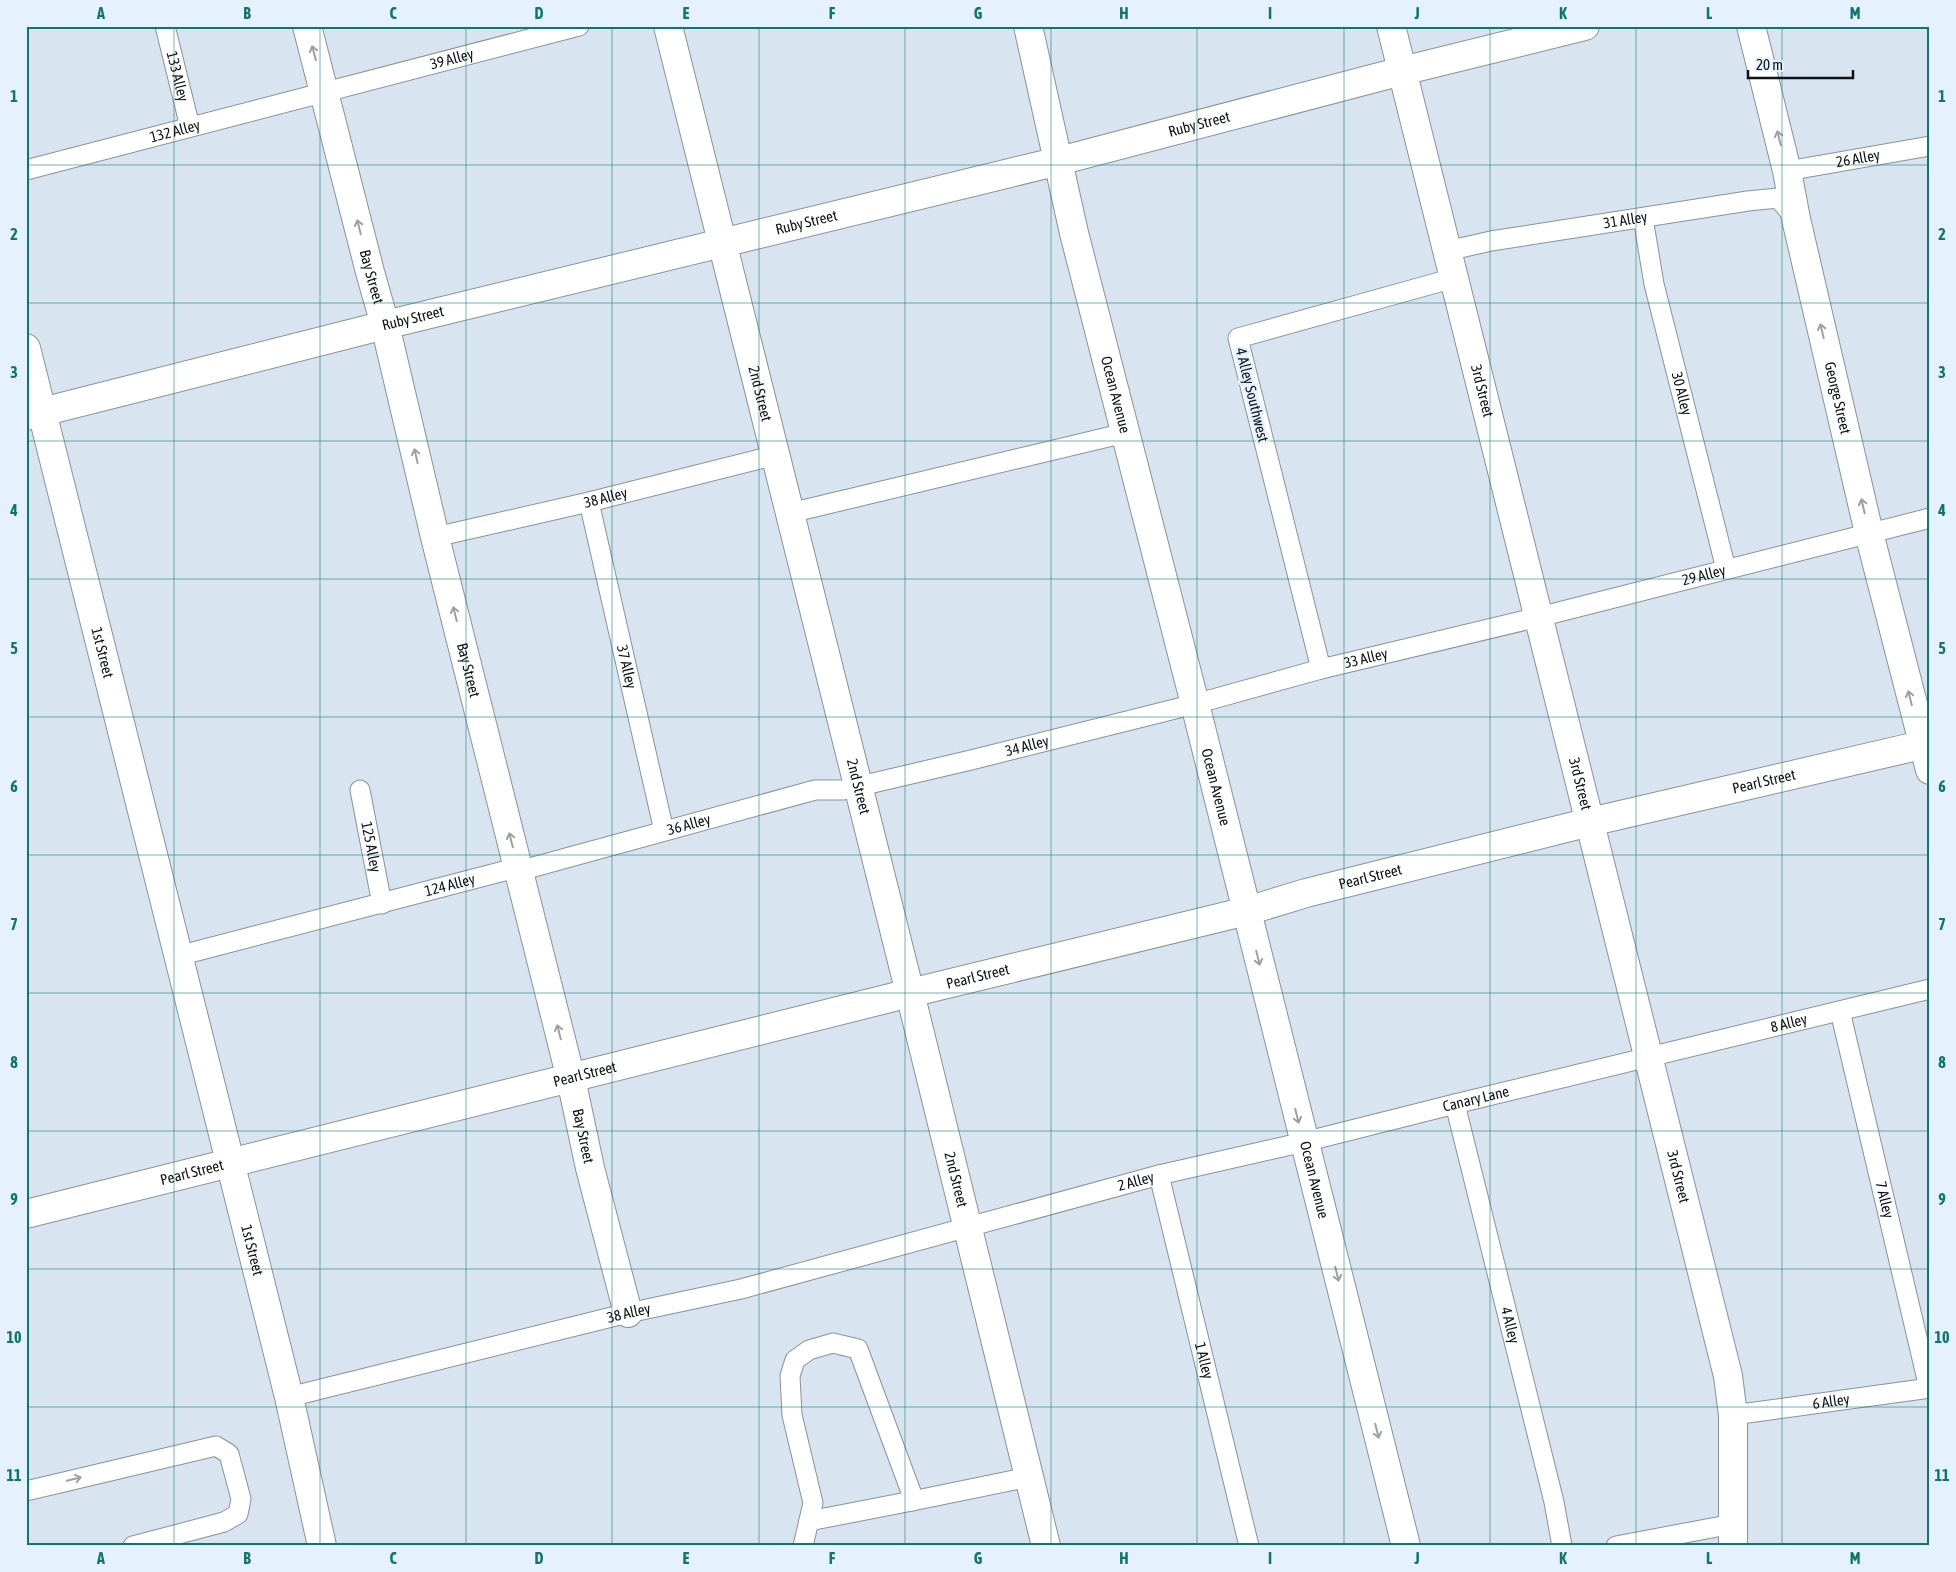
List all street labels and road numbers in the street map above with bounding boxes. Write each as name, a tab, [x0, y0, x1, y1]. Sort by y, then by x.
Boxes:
street label: 39 Alley	[428, 45, 475, 72]
street label: 133 Alley	[164, 49, 192, 103]
street label: Ruby Street	[1167, 108, 1232, 140]
street label: 132 Alley	[148, 116, 202, 145]
street label: 26 Alley	[1835, 146, 1881, 170]
street label: Ruby Street	[774, 206, 839, 238]
street label: 31 Alley	[1602, 208, 1648, 231]
street label: Bay Street	[357, 248, 388, 306]
street label: Ruby Street	[380, 302, 445, 333]
street label: 4 Alley Southwest	[1233, 346, 1272, 444]
street label: Ocean Avenue	[1098, 354, 1134, 435]
street label: George Street	[1821, 360, 1855, 436]
street label: 3rd Street	[1468, 363, 1497, 419]
street label: 2nd Street	[745, 364, 776, 423]
street label: 30 Alley	[1669, 370, 1696, 417]
street label: 38 Alley	[582, 484, 629, 511]
street label: 29 Alley	[1680, 561, 1727, 588]
street label: 1st Street	[88, 625, 117, 680]
street label: Bay Street	[454, 641, 484, 699]
street label: 37 Alley	[614, 643, 640, 690]
street label: 33 Alley	[1342, 644, 1389, 671]
street label: 34 Alley	[1003, 732, 1050, 759]
street label: Ocean Avenue	[1198, 747, 1234, 828]
street label: 3rd Street	[1566, 756, 1595, 812]
street label: 2nd Street	[844, 757, 874, 816]
street label: Pearl Street	[1730, 766, 1797, 797]
street label: 36 Alley	[665, 810, 712, 838]
street label: 125 Alley	[358, 820, 385, 874]
street label: Pearl Street	[1337, 860, 1404, 893]
street label: 124 Alley	[423, 870, 477, 899]
street label: Pearl Street	[944, 960, 1011, 992]
street label: 8 Alley	[1769, 1010, 1809, 1035]
street label: Pearl Street	[551, 1058, 618, 1090]
street label: Canary Lane	[1441, 1082, 1511, 1115]
street label: Bay Street	[570, 1107, 598, 1165]
street label: Ocean Avenue	[1297, 1139, 1333, 1220]
street label: 3rd Street	[1664, 1148, 1693, 1205]
street label: 2nd Street	[941, 1150, 971, 1209]
street label: Pearl Street	[158, 1156, 225, 1188]
street label: 2 Alley	[1116, 1168, 1156, 1194]
street label: 7 Alley	[1873, 1180, 1898, 1220]
street label: 1st Street	[238, 1223, 267, 1277]
street label: 38 Alley	[605, 1299, 652, 1326]
street label: 4 Alley	[1498, 1305, 1523, 1345]
street label: 1 Alley	[1192, 1340, 1217, 1381]
street label: 6 Alley	[1811, 1390, 1851, 1412]

